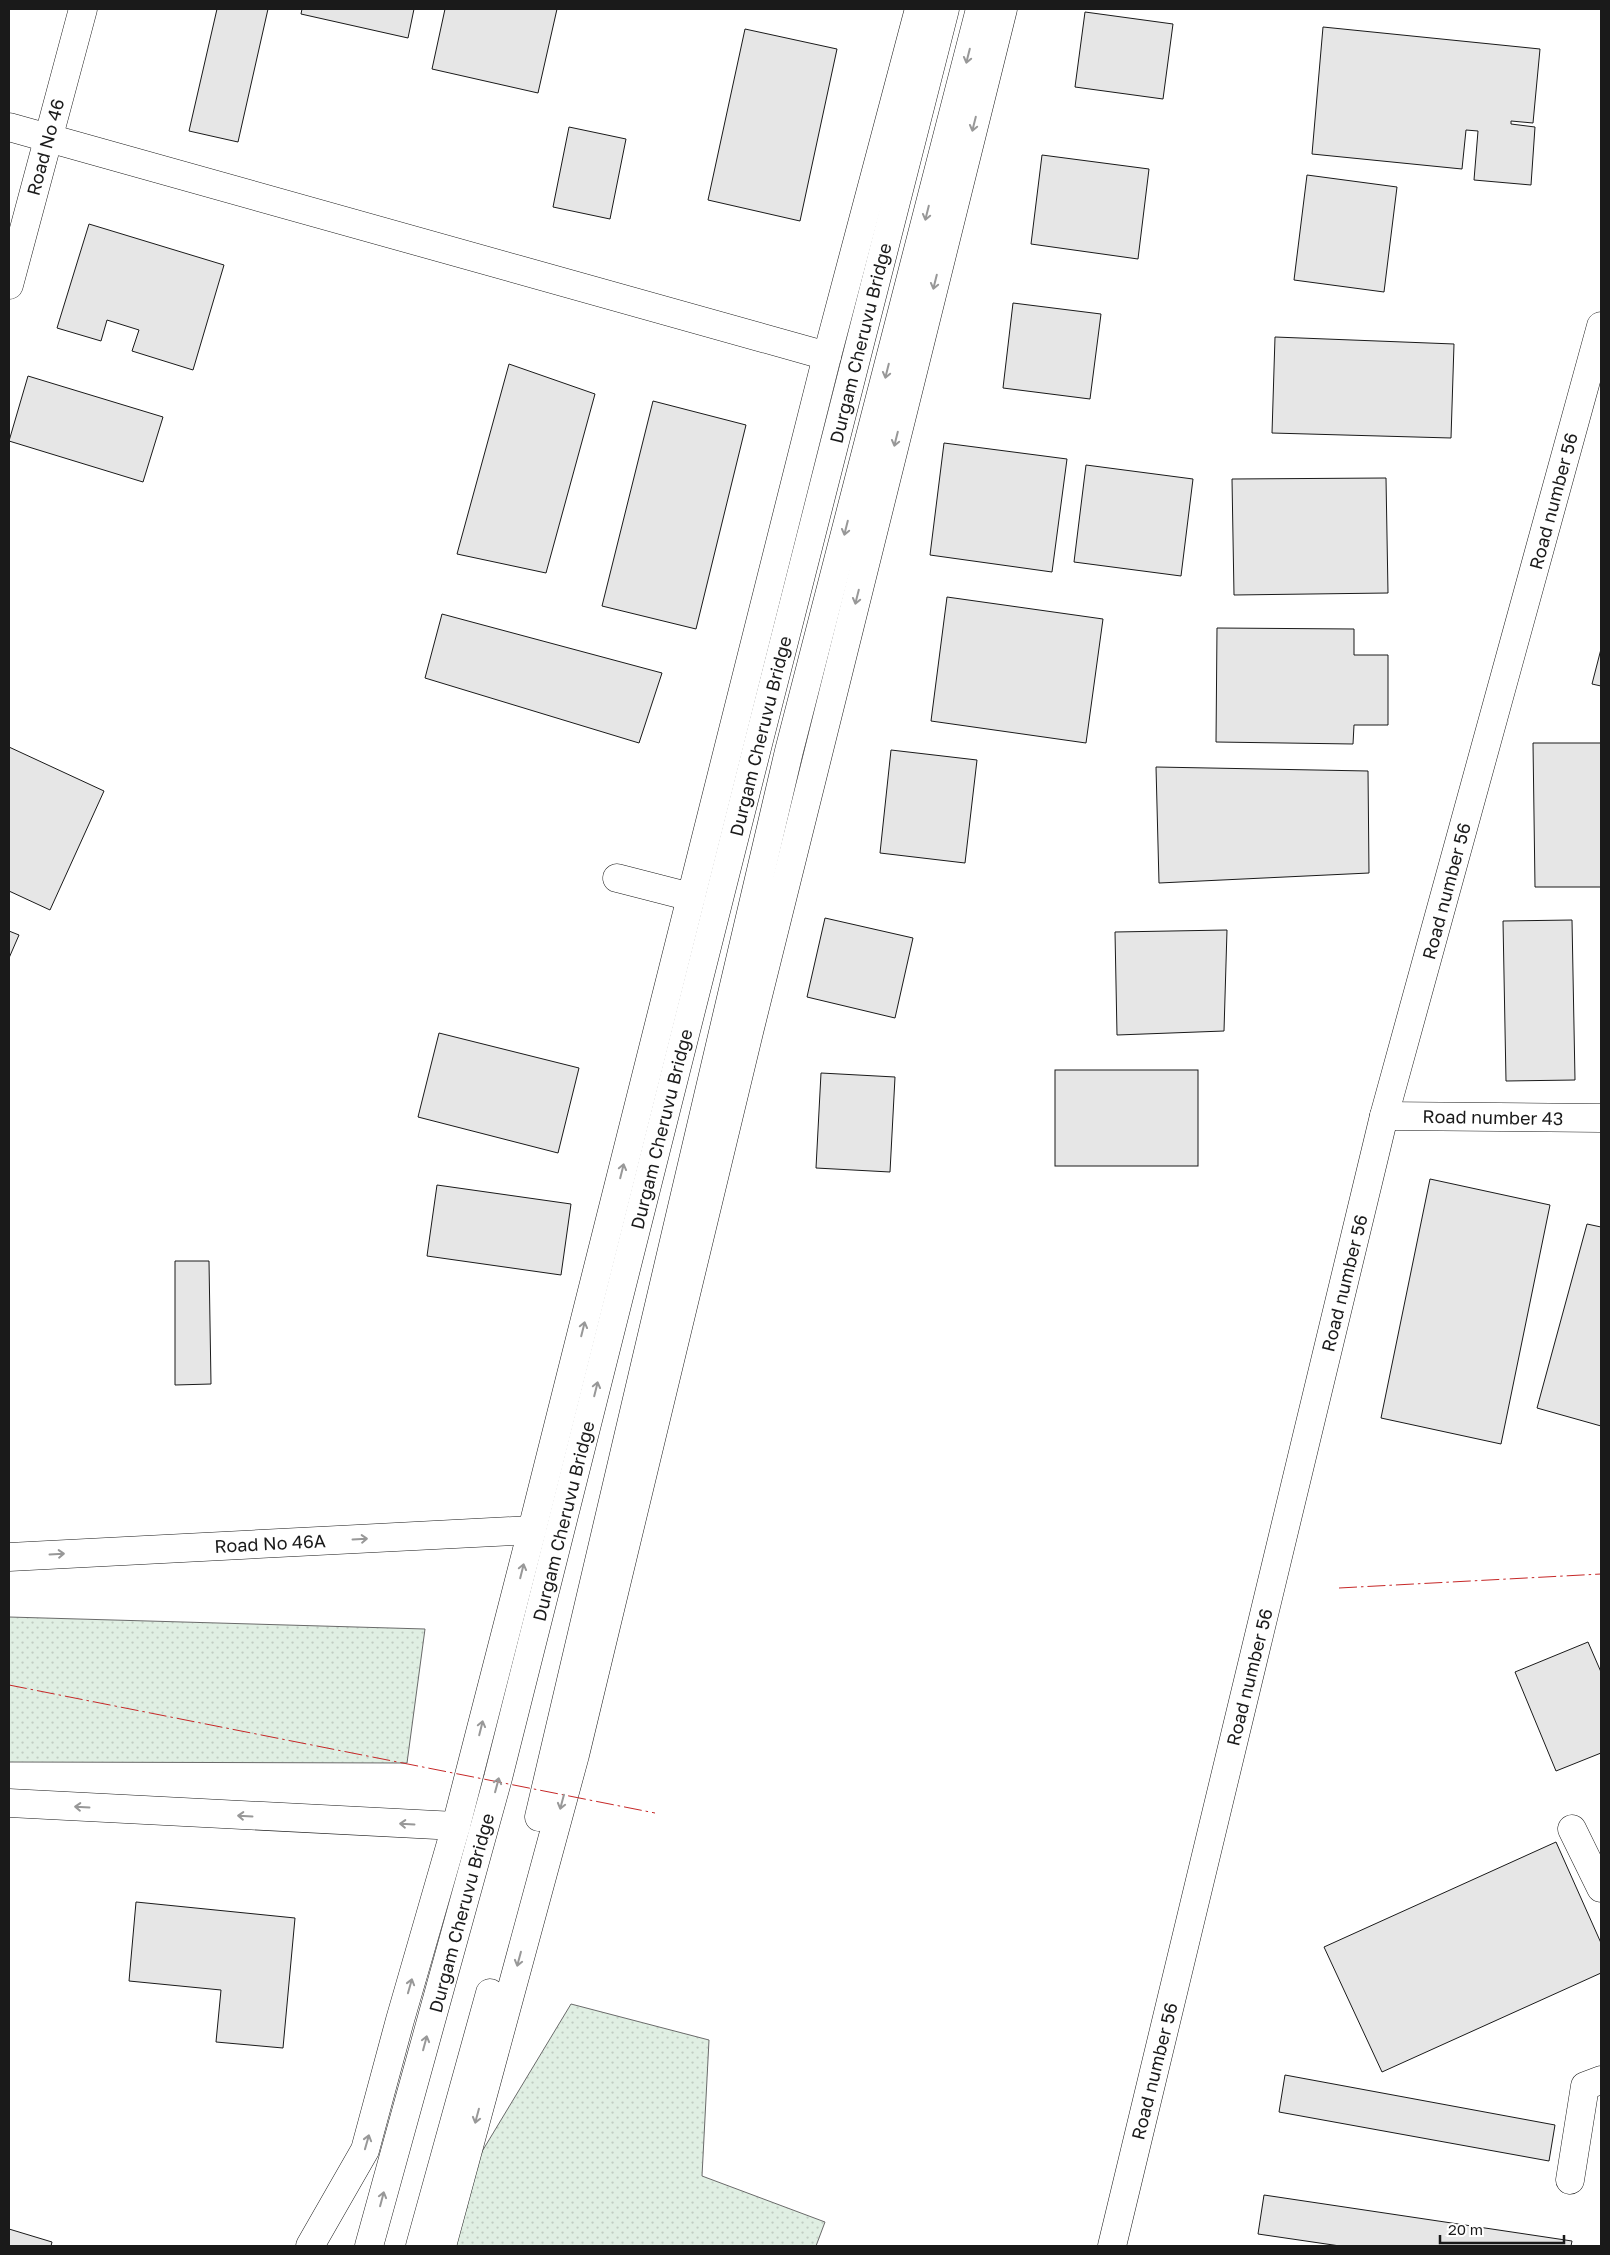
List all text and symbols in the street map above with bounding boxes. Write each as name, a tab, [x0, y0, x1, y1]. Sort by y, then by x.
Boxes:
one-way arrow	[962, 47, 972, 63]
street label: Road No 46	[22, 96, 68, 198]
one-way arrow	[969, 115, 979, 131]
one-way arrow	[922, 205, 931, 221]
street label: Durgam Cheruvu Bridge	[824, 241, 896, 445]
one-way arrow	[930, 273, 939, 289]
one-way arrow	[881, 362, 891, 378]
street label: Road number 56	[1524, 430, 1582, 572]
one-way arrow	[891, 431, 900, 447]
one-way arrow	[841, 520, 850, 536]
one-way arrow	[852, 589, 861, 605]
street label: Durgam Cheruvu Bridge	[724, 634, 796, 838]
street label: Road number 56	[1417, 820, 1475, 962]
street label: Durgam Cheruvu Bridge	[625, 1027, 697, 1231]
street label: Road number 43	[1422, 1105, 1564, 1129]
one-way arrow	[618, 1163, 627, 1179]
street label: Road number 56	[1316, 1212, 1372, 1354]
one-way arrow	[578, 1321, 588, 1337]
one-way arrow	[592, 1382, 601, 1398]
street label: Durgam Cheruvu Bridge	[527, 1419, 599, 1623]
street label: Road No 46A	[214, 1529, 326, 1557]
one-way arrow	[351, 1534, 367, 1543]
one-way arrow	[49, 1550, 65, 1559]
one-way arrow	[517, 1563, 527, 1579]
street label: Road number 56	[1221, 1606, 1277, 1748]
one-way arrow	[477, 1721, 486, 1737]
one-way arrow	[492, 1777, 502, 1793]
one-way arrow	[556, 1794, 566, 1810]
one-way arrow	[75, 1803, 91, 1812]
one-way arrow	[237, 1811, 253, 1820]
street label: Durgam Cheruvu Bridge	[424, 1811, 498, 2015]
one-way arrow	[399, 1819, 415, 1828]
one-way arrow	[514, 1951, 524, 1967]
one-way arrow	[405, 1978, 415, 1994]
street label: Road number 56	[1126, 2000, 1182, 2142]
one-way arrow	[421, 2035, 431, 2051]
one-way arrow	[472, 2108, 481, 2124]
one-way arrow	[363, 2135, 373, 2151]
one-way arrow	[378, 2192, 388, 2208]
scale bar	[1440, 2212, 1564, 2244]
text: 20 m	[1448, 2220, 1483, 2238]

